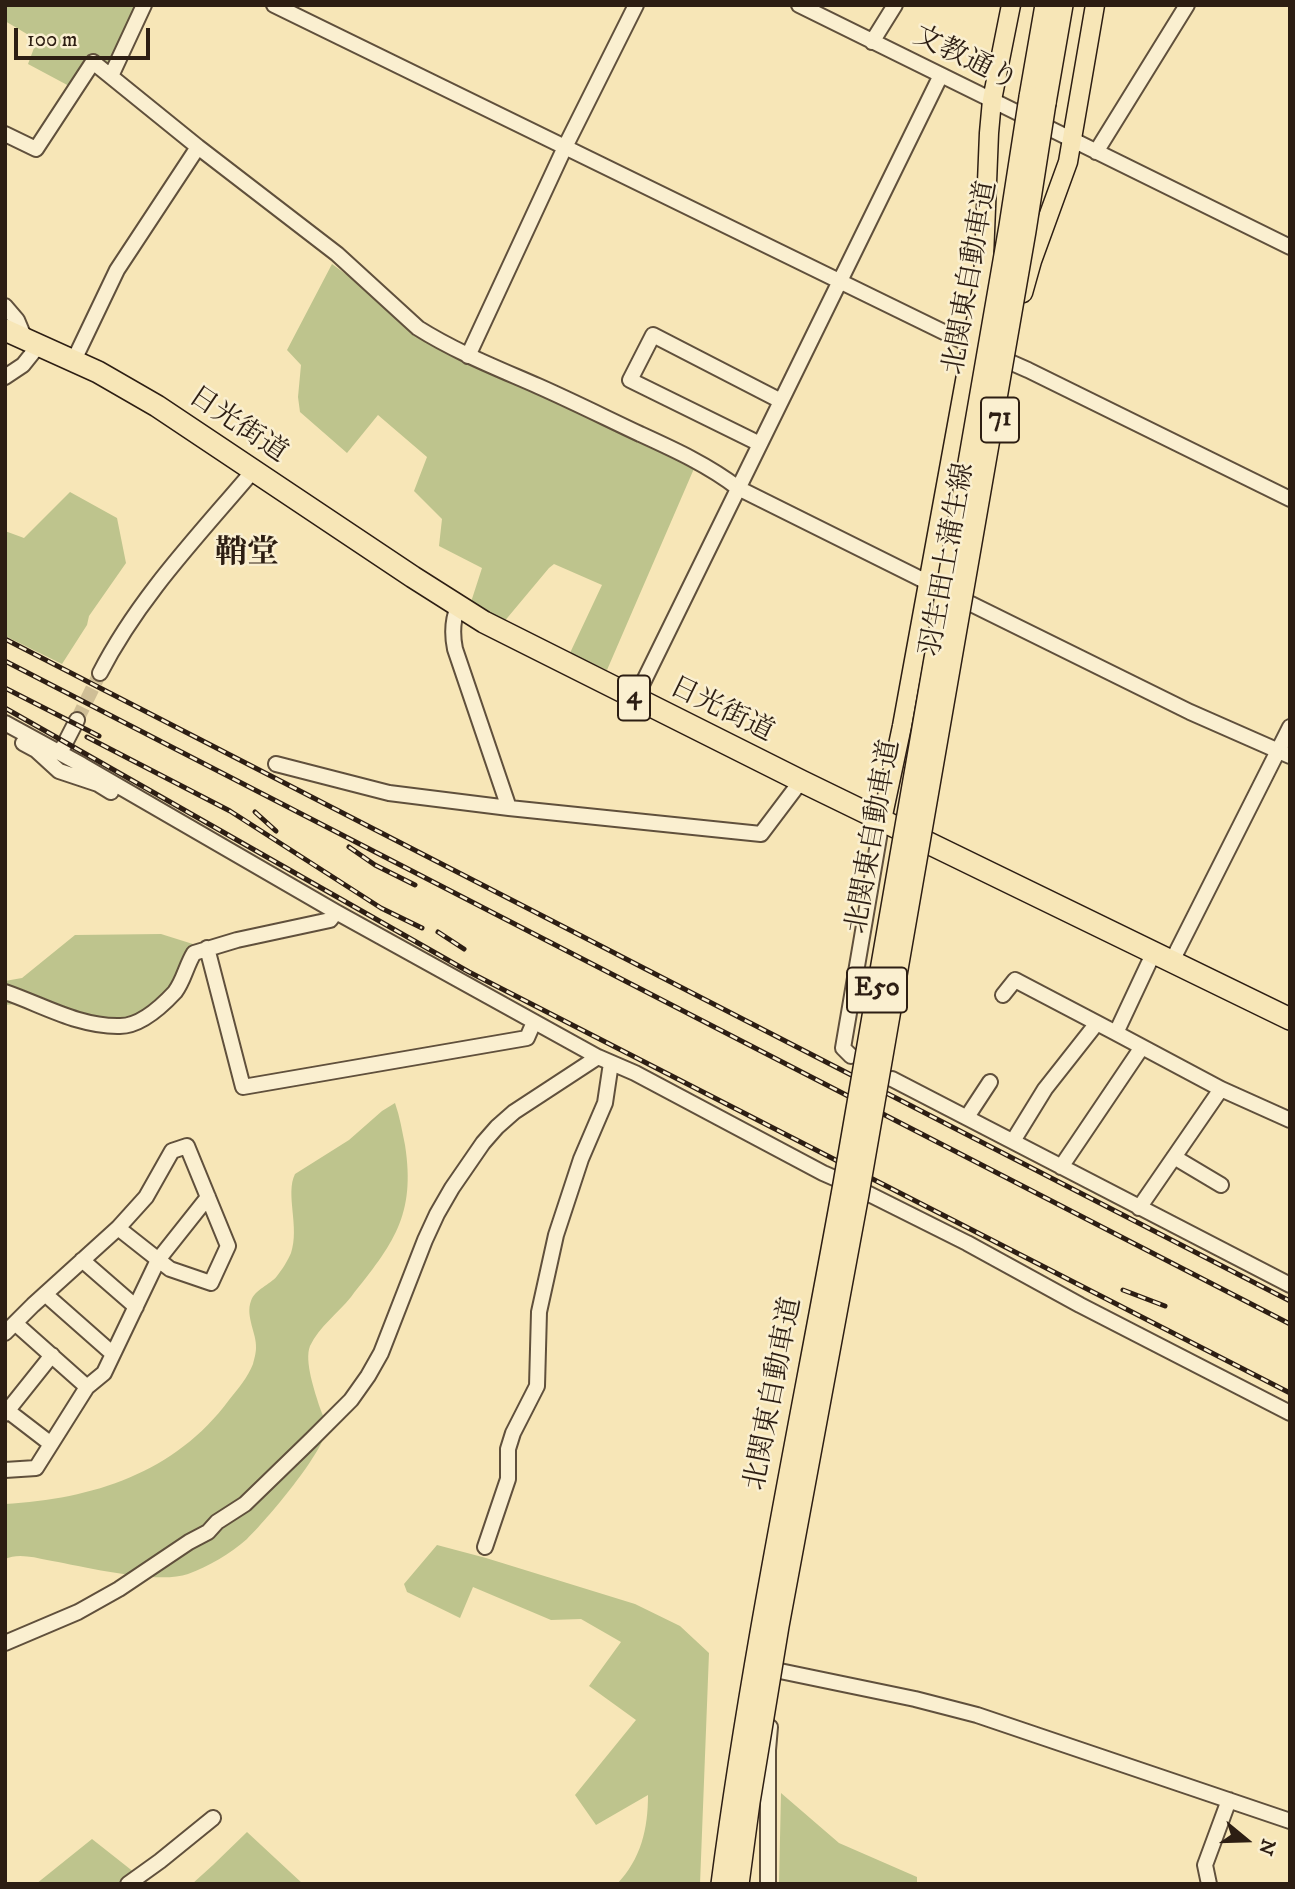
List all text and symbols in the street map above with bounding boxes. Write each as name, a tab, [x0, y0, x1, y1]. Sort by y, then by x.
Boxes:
scale bar	[18, 14, 154, 58]
street label: 文教通り	[907, 20, 1023, 100]
text: 100 m	[27, 27, 78, 53]
street label: 北関東自動車道	[938, 179, 1006, 377]
street label: 日光街道	[181, 381, 293, 471]
road number: 71	[981, 398, 1019, 442]
street label: 羽生田上蒲生線	[915, 461, 983, 659]
district label: 鞘堂	[215, 536, 279, 574]
street label: 日光街道	[663, 671, 779, 751]
road number: 4	[618, 676, 650, 720]
street label: 北関東自動車道	[841, 738, 909, 936]
road number: E50	[847, 967, 907, 1012]
street label: 北関東自動車道	[740, 1295, 810, 1493]
north arrow	[1211, 1805, 1281, 1875]
text: N	[1253, 1836, 1280, 1858]

